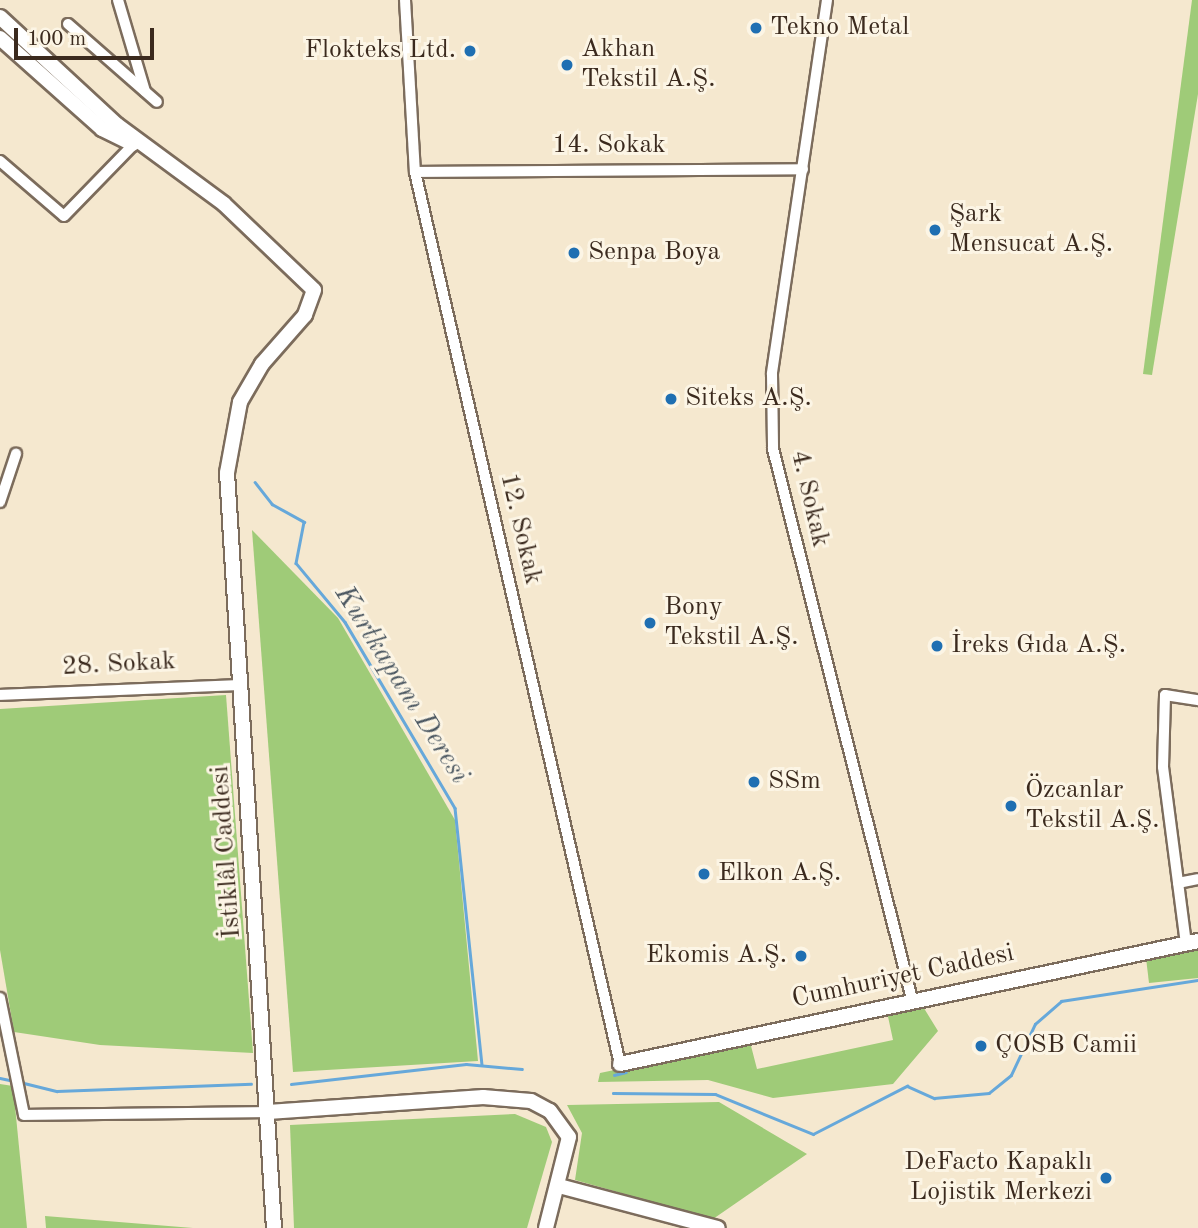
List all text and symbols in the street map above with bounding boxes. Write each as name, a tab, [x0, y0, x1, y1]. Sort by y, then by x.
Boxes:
place label: Tekno Metal	[770, 12, 909, 44]
scale bar	[18, 14, 158, 58]
marker: Tekno Metal	[748, 20, 764, 36]
text: 100 m	[27, 29, 86, 50]
place label: Akhan Tekstil A.Ş.	[581, 34, 716, 96]
place label: Flokteks Ltd.	[304, 35, 456, 67]
marker: Flokteks Ltd.	[462, 43, 478, 59]
marker: Akhan Tekstil A.Ş.	[559, 57, 575, 73]
street label: 14. Sokak	[552, 130, 666, 162]
place label: Şark Mensucat A.Ş.	[949, 199, 1113, 260]
marker: Şark Mensucat A.Ş.	[927, 222, 943, 238]
place label: Senpa Boya	[588, 237, 720, 269]
marker: Senpa Boya	[566, 245, 582, 261]
place label: Siteks A.Ş.	[685, 383, 812, 415]
marker: Siteks A.Ş.	[663, 391, 679, 407]
street label: 4. Sokak	[783, 447, 835, 551]
street label: 12. Sokak	[492, 470, 548, 588]
water label: Kurtkapanı Deresi	[327, 580, 475, 790]
place label: Bony Tekstil A.Ş.	[664, 592, 799, 654]
marker: Bony Tekstil A.Ş.	[642, 615, 658, 631]
place label: İreks Gıda A.Ş.	[951, 630, 1126, 662]
marker: İreks Gıda A.Ş.	[929, 638, 945, 654]
street label: 28. Sokak	[61, 646, 177, 684]
street label: İstiklâl Caddesi	[205, 765, 249, 939]
place label: SSm	[768, 766, 821, 798]
marker: SSm	[746, 774, 762, 790]
place label: Özcanlar Tekstil A.Ş.	[1025, 775, 1160, 836]
marker: Özcanlar Tekstil A.Ş.	[1003, 798, 1019, 814]
place label: Elkon A.Ş.	[718, 858, 841, 890]
marker: Elkon A.Ş.	[696, 866, 712, 882]
street label: Cumhuriyet Caddesi	[789, 938, 1017, 1016]
place label: Ekomis A.Ş.	[646, 940, 787, 972]
marker: Ekomis A.Ş.	[793, 948, 809, 964]
place label: ÇOSB Camii	[995, 1030, 1137, 1062]
marker: ÇOSB Camii	[973, 1038, 989, 1054]
place label: DeFacto Kapaklı Lojistik Merkezi	[904, 1147, 1092, 1208]
marker: DeFacto Kapaklı Lojistik Merkezi	[1098, 1170, 1114, 1186]

